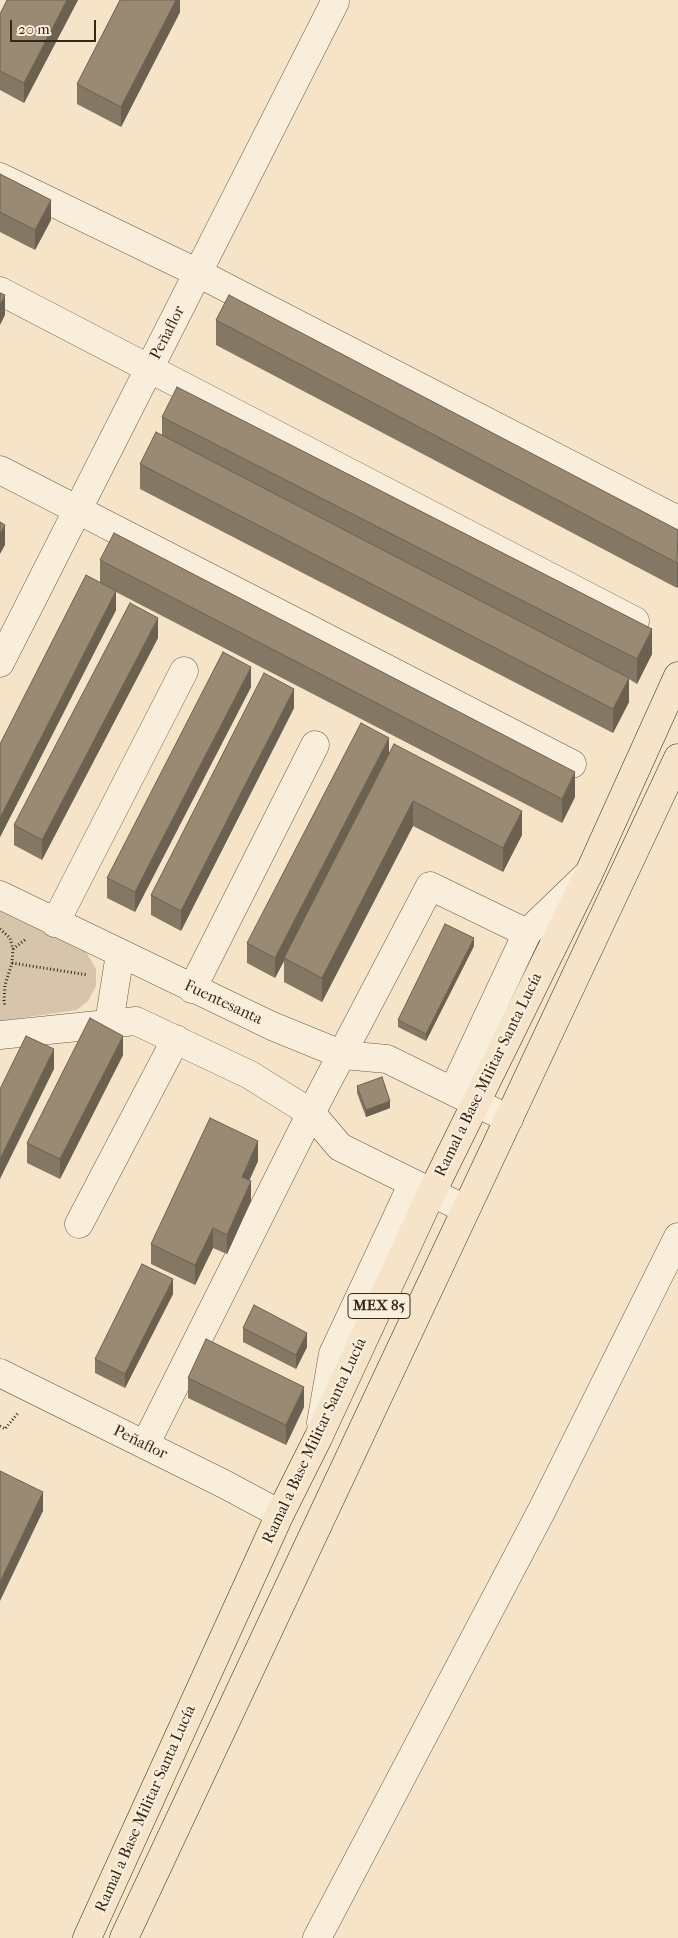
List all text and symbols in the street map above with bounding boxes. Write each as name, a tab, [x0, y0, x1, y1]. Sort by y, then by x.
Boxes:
scale bar	[12, 10, 99, 42]
text: 20 m	[18, 20, 50, 38]
street label: Peñaflor	[146, 303, 190, 363]
street label: Ramal a Base Militar Santa Lucía	[431, 970, 547, 1180]
street label: Fuentesanta	[181, 977, 265, 1029]
road number: MEX 85	[348, 1294, 410, 1318]
street label: Ramal a Base Militar Santa Lucía	[259, 1335, 371, 1547]
street label: Peñaflor	[110, 1422, 170, 1464]
street label: Ramal a Base Militar Santa Lucía	[92, 1702, 200, 1916]

